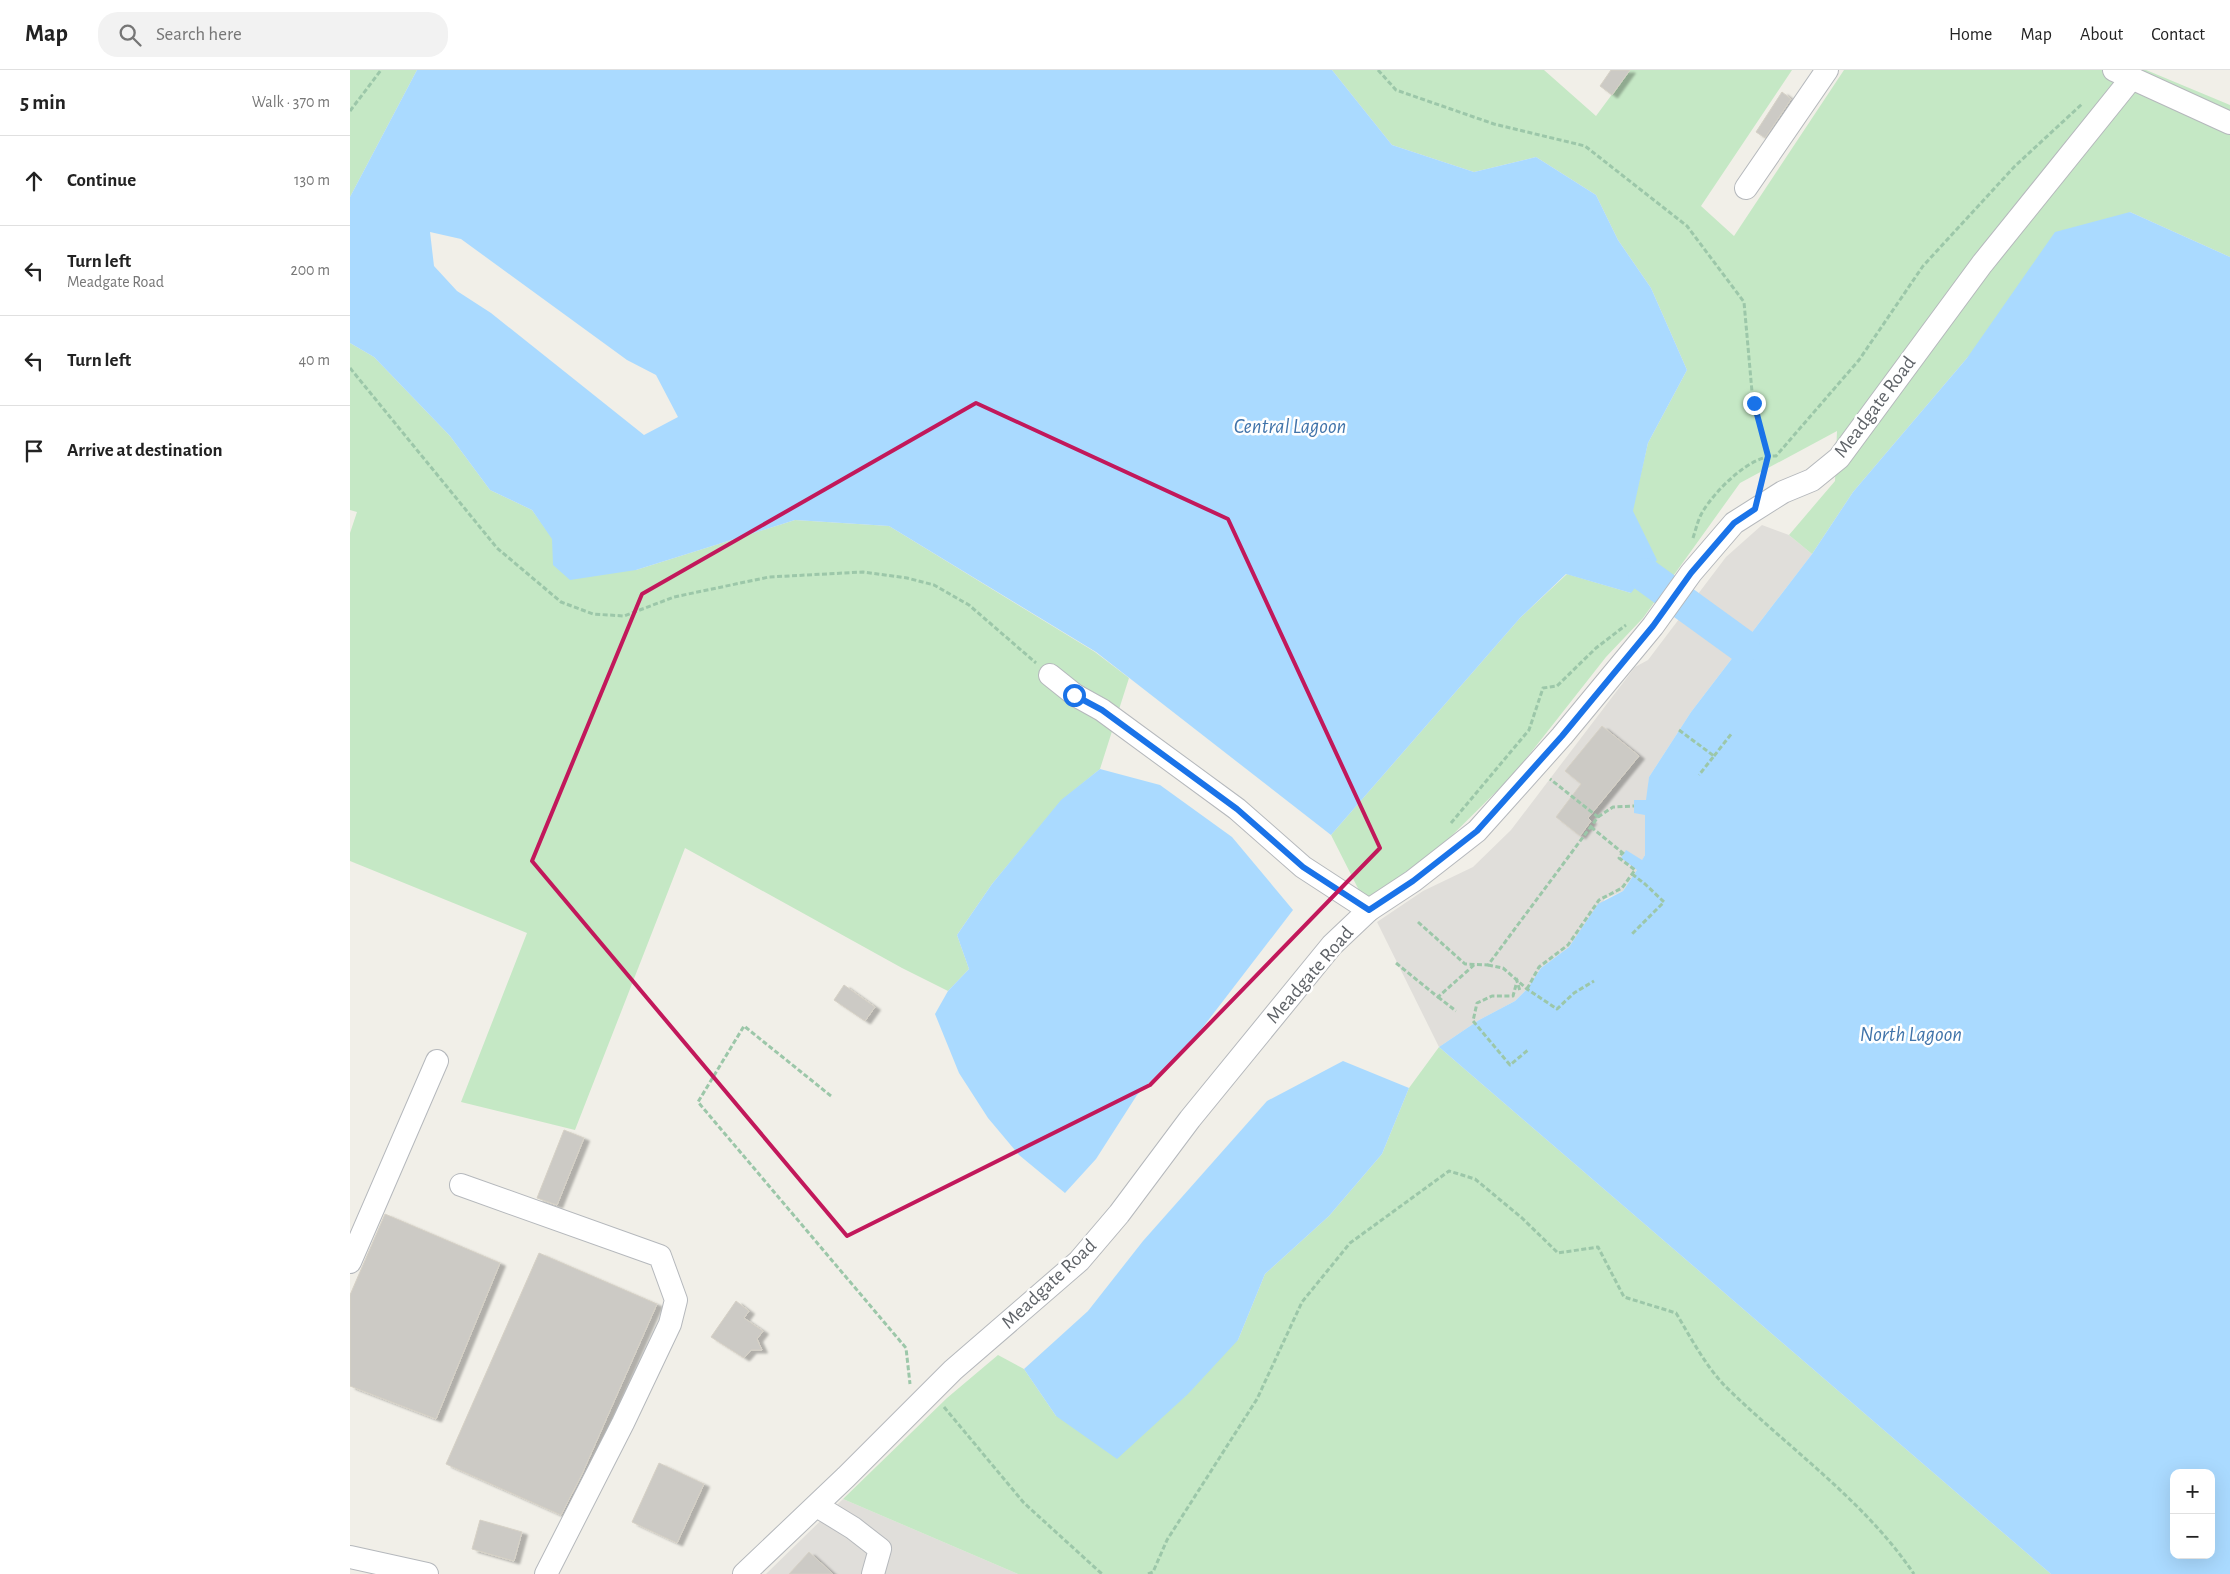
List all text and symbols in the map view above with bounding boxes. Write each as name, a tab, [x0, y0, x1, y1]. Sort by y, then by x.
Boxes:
search box	[98, 12, 448, 57]
icon: search	[116, 21, 144, 49]
text: Map	[25, 22, 68, 46]
text: Search here	[156, 25, 242, 44]
text: Home	[1949, 26, 1992, 44]
text: Map	[2020, 26, 2052, 44]
text: About	[2080, 26, 2123, 44]
text: Contact	[2151, 26, 2205, 44]
text: 5 min	[20, 92, 66, 113]
text: Walk · 370 m	[252, 94, 330, 110]
icon: ahead	[20, 167, 48, 195]
text: Continue	[67, 171, 136, 190]
text: 130 m	[294, 172, 330, 188]
text: Turn left	[67, 252, 131, 271]
icon: left	[20, 257, 48, 285]
text: 200 m	[290, 262, 330, 278]
text: Meadgate Road	[67, 274, 164, 290]
icon: left	[20, 347, 48, 375]
text: Turn left	[67, 351, 131, 370]
text: 40 m	[298, 352, 330, 368]
street label: Meadgate Road	[1831, 353, 1919, 461]
route end	[1743, 392, 1766, 415]
water label: Central Lagoon	[1234, 416, 1346, 437]
icon: arrive	[20, 437, 48, 465]
text: Arrive at destination	[67, 441, 223, 460]
route start	[1063, 684, 1086, 707]
street label: Meadgate Road	[1263, 923, 1357, 1027]
water label: North Lagoon	[1860, 1024, 1962, 1045]
street label: Meadgate Road	[998, 1235, 1100, 1333]
map controls	[2170, 1469, 2215, 1559]
button: +	[2170, 1469, 2215, 1514]
button: −	[2170, 1514, 2215, 1559]

